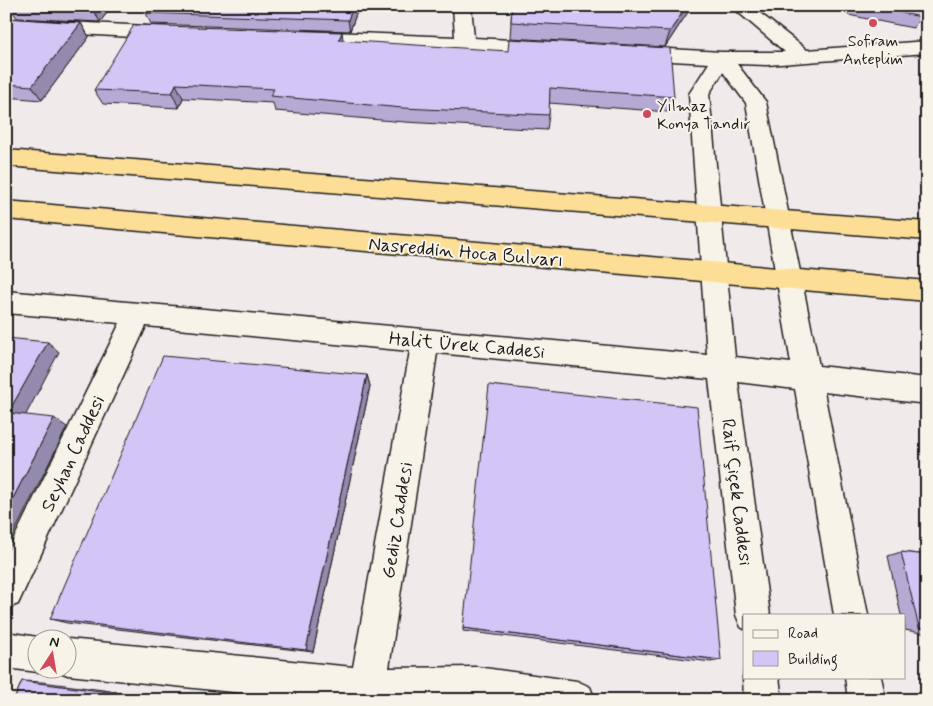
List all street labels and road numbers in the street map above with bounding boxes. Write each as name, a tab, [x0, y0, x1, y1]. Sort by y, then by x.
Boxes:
street label: Nasreddin Hoca Bulvarı	[367, 232, 564, 273]
street label: Halit Ürek Caddesi	[388, 326, 546, 365]
street label: Seyhan Caddesi	[35, 391, 111, 516]
street label: Raif Çiçek Caddesi	[715, 417, 758, 567]
street label: Gediz Caddesi	[376, 460, 419, 580]

